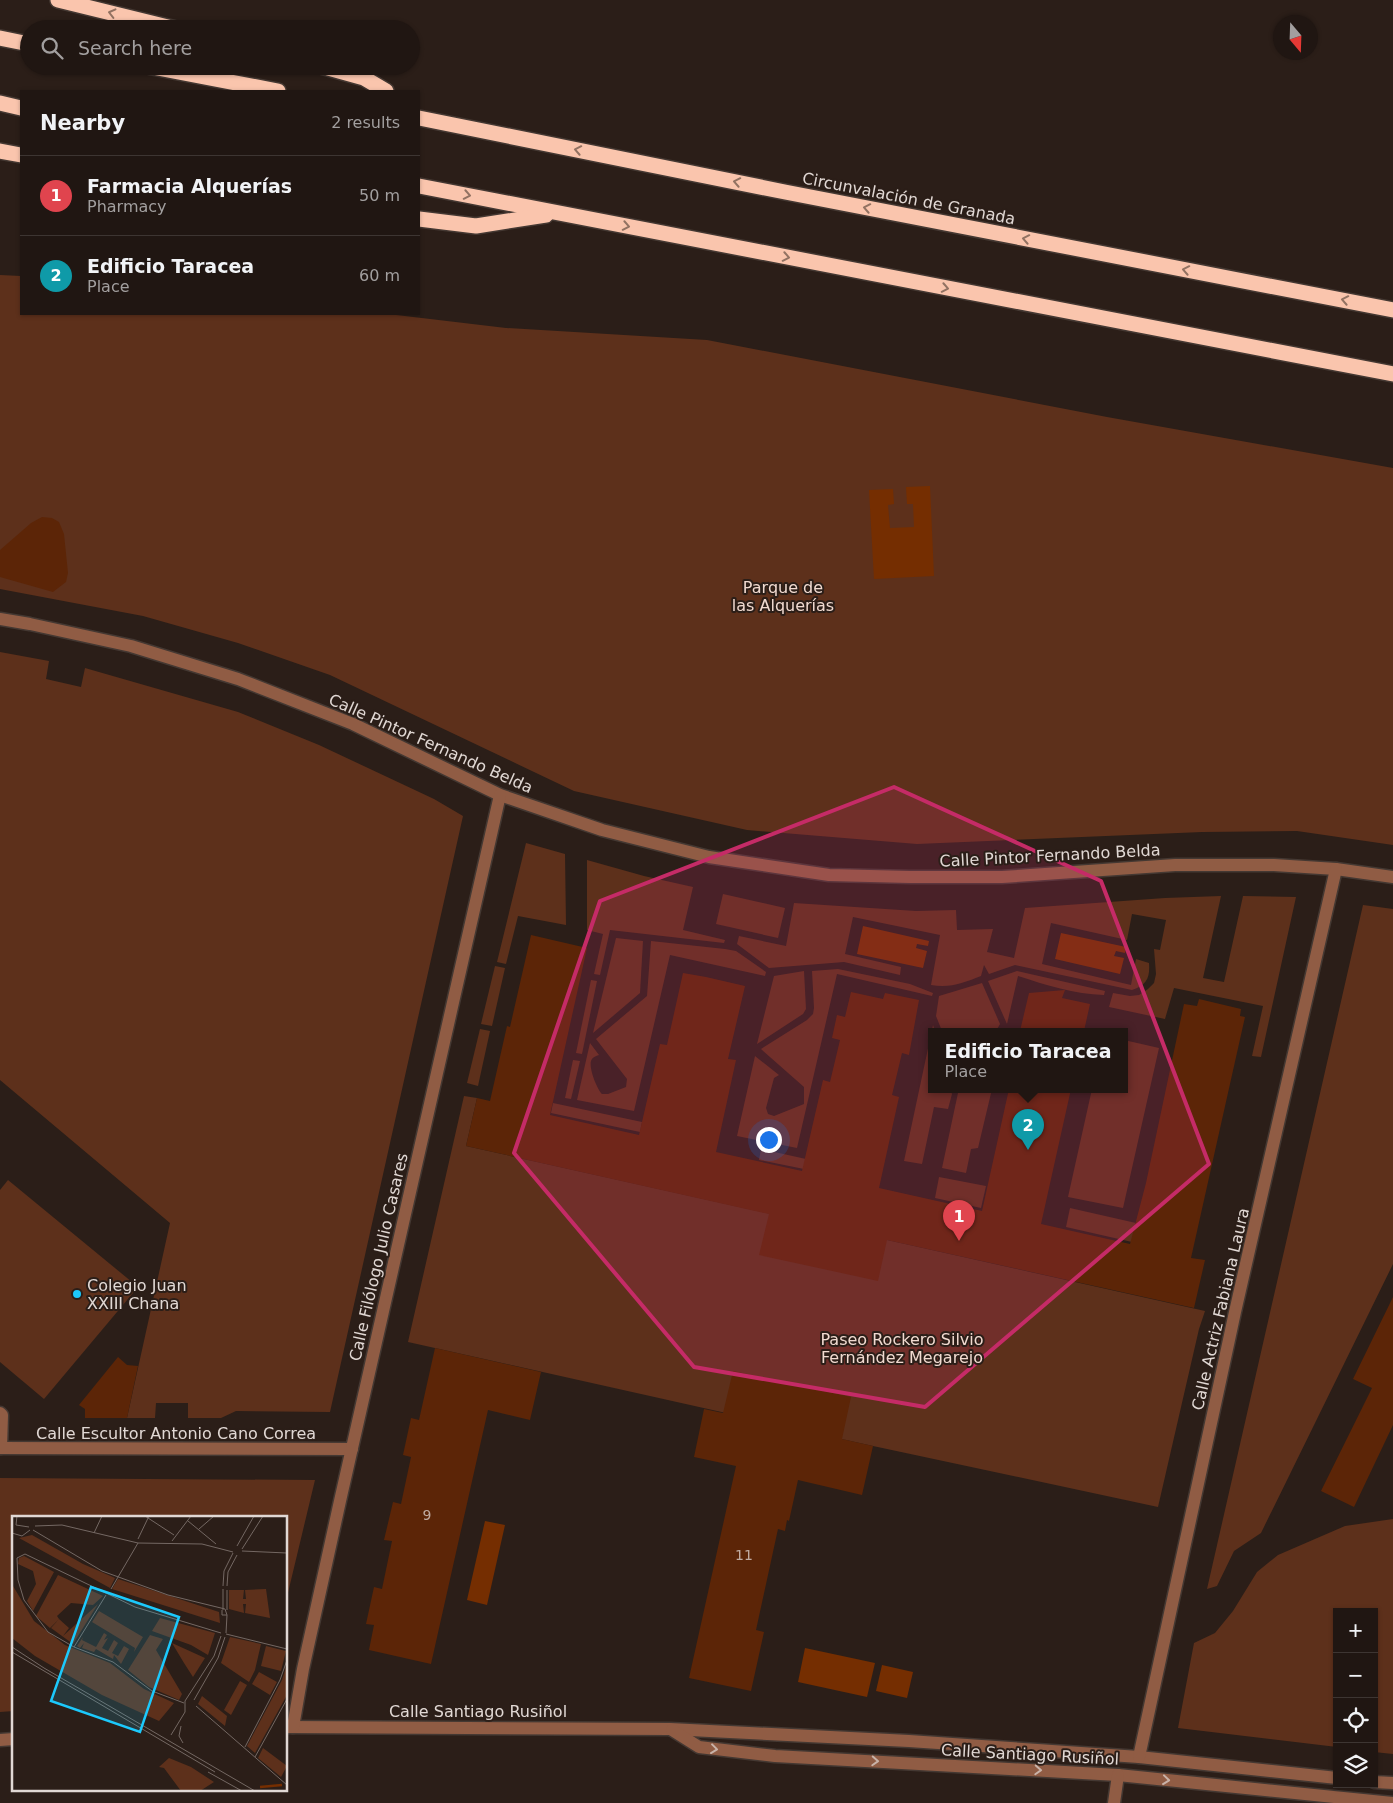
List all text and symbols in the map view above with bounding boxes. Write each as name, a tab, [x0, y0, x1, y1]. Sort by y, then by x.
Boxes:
one-way arrow	[107, 8, 116, 19]
north arrow	[1273, 15, 1318, 60]
search box	[20, 20, 420, 75]
icon: search	[38, 34, 66, 62]
text: Search here	[78, 37, 192, 59]
text: Nearby	[40, 111, 125, 135]
text: 2 results	[331, 113, 400, 132]
one-way arrow	[573, 145, 582, 156]
street label: Circunvalación de Granada	[801, 169, 1017, 228]
text: Farmacia Alquerías	[87, 175, 292, 197]
one-way arrow	[733, 177, 742, 188]
text: 1	[50, 186, 62, 205]
text: 50 m	[359, 186, 400, 205]
one-way arrow	[462, 190, 471, 200]
text: Pharmacy	[87, 197, 167, 216]
one-way arrow	[862, 203, 871, 213]
one-way arrow	[622, 221, 630, 231]
one-way arrow	[1022, 234, 1031, 244]
one-way arrow	[781, 251, 790, 262]
text: Edificio Taracea	[87, 255, 254, 277]
one-way arrow	[1181, 265, 1190, 275]
text: 2	[50, 266, 62, 285]
text: 60 m	[359, 266, 400, 285]
text: Place	[87, 277, 130, 296]
one-way arrow	[941, 282, 950, 292]
one-way arrow	[1341, 296, 1350, 306]
park label: Parque de las Alquerías	[732, 578, 834, 615]
street label: Calle Pintor Fernando Belda	[326, 690, 536, 797]
street label: Calle Pintor Fernando Belda	[939, 840, 1161, 871]
popup	[928, 1028, 1128, 1093]
text: Edificio Taracea	[944, 1040, 1112, 1062]
text: Place	[944, 1062, 987, 1081]
pin: 2	[1012, 1109, 1044, 1150]
your location	[756, 1127, 782, 1153]
street label: Calle Filólogo Julio Casares	[345, 1151, 412, 1363]
pin: 1	[943, 1200, 975, 1241]
street label: Calle Actriz Fabiana Laura	[1188, 1206, 1253, 1412]
place label: Colegio Juan XXIII Chana	[87, 1276, 187, 1313]
marker: Colegio Juan XXIII Chana	[71, 1288, 83, 1300]
park label: Paseo Rockero Silvio Fernández Megarejo	[820, 1330, 984, 1367]
street label: Calle Escultor Antonio Cano Correa	[36, 1424, 316, 1443]
house number: 9	[423, 1507, 431, 1523]
inset map	[12, 1516, 288, 1790]
house number: 11	[735, 1547, 753, 1563]
map controls	[1333, 1608, 1378, 1788]
button: +	[1333, 1608, 1378, 1653]
button: −	[1333, 1653, 1378, 1698]
button: locate	[1333, 1698, 1378, 1743]
street label: Calle Santiago Rusiñol	[389, 1702, 567, 1721]
street label: Calle Santiago Rusiñol	[941, 1740, 1119, 1769]
one-way arrow	[710, 1743, 718, 1754]
button: layers	[1333, 1743, 1378, 1788]
one-way arrow	[872, 1756, 880, 1767]
one-way arrow	[1034, 1765, 1042, 1776]
one-way arrow	[1163, 1774, 1171, 1785]

